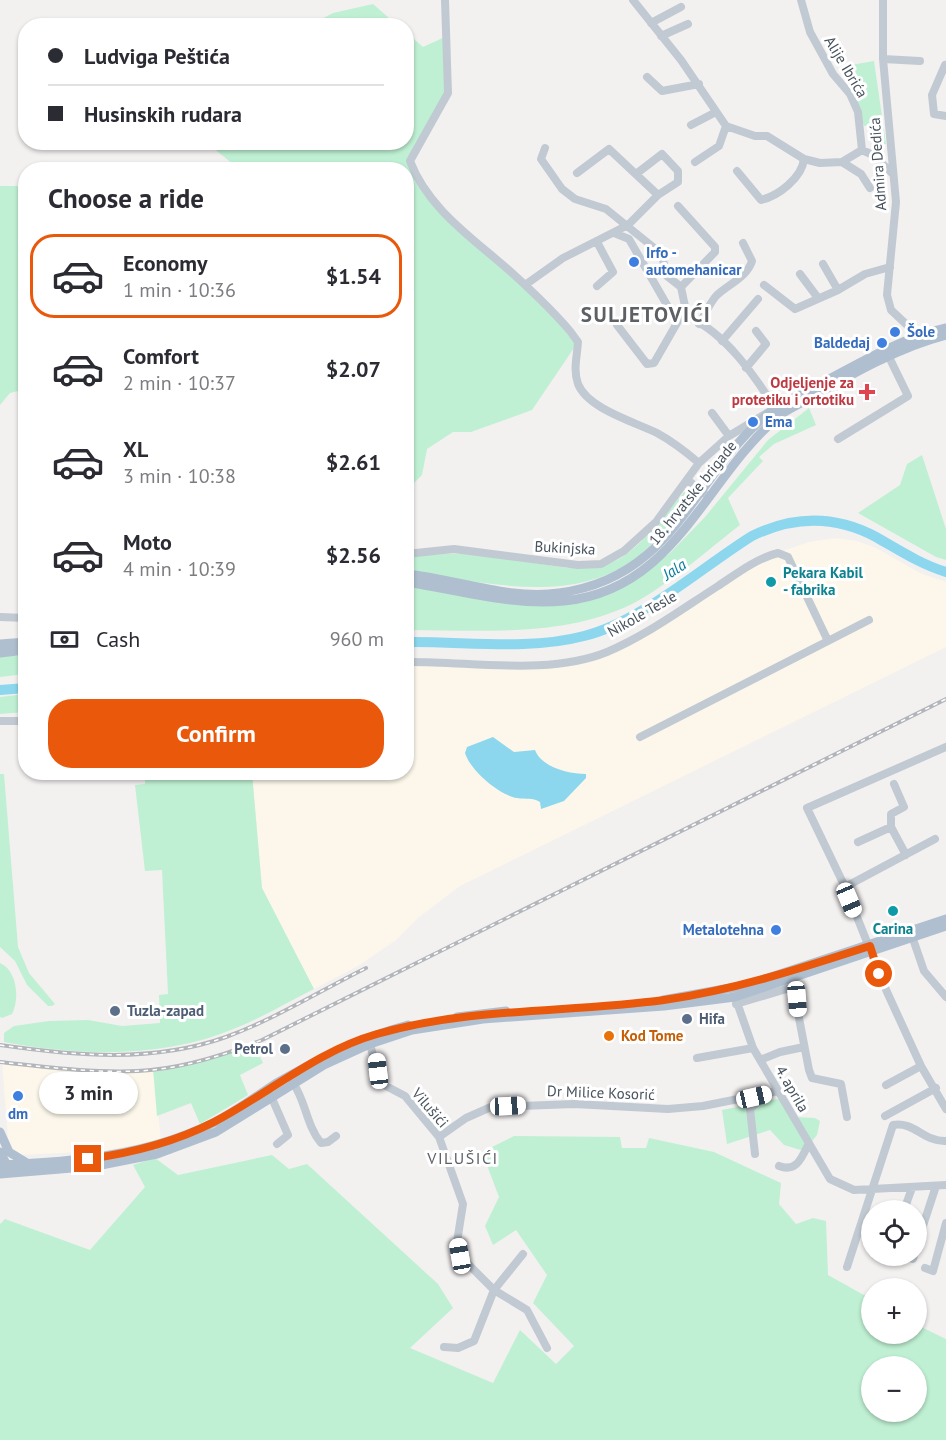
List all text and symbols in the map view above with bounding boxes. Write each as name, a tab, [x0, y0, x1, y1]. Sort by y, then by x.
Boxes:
street label: Alije Ibrića	[821, 32, 872, 101]
text: Ludviga Peštića	[84, 42, 230, 70]
text: Husinskih rudara	[84, 100, 242, 128]
street label: Admira Dedića	[865, 117, 890, 211]
text: Choose a ride	[48, 181, 204, 215]
place label: Irfo - automehanicar	[646, 243, 742, 279]
icon: car	[51, 249, 105, 303]
text: Economy	[123, 249, 207, 277]
marker: Irfo - automehanicar	[627, 255, 641, 269]
text: $1.54	[326, 262, 381, 290]
text: 1 min · 10:36	[123, 277, 236, 303]
district label: SULJETOVIĆI	[581, 301, 711, 328]
place label: Šole	[907, 322, 935, 341]
marker: Šole	[888, 325, 902, 339]
place label: Baldedaj	[814, 333, 870, 352]
marker: Baldedaj	[875, 336, 889, 350]
icon: car	[51, 342, 105, 396]
text: Comfort	[123, 342, 199, 370]
text: $2.07	[326, 355, 381, 383]
text: 2 min · 10:37	[123, 370, 236, 396]
place label: Odjeljenje za protetiku i ortotiku	[732, 373, 854, 409]
marker: Odjeljenje za protetiku i ortotiku	[858, 383, 876, 401]
place label: Ema	[765, 412, 792, 431]
marker: Ema	[746, 415, 760, 429]
icon: car	[51, 435, 105, 489]
text: XL	[123, 435, 148, 463]
street label: 18. hrvatske brigade	[645, 437, 741, 549]
text: $2.61	[326, 448, 381, 476]
text: 3 min · 10:38	[123, 463, 236, 489]
icon: car	[51, 528, 105, 582]
text: Moto	[123, 528, 172, 556]
street label: Bukinjska	[534, 536, 596, 559]
text: $2.56	[326, 541, 381, 569]
water label: Jala	[658, 554, 690, 585]
text: 4 min · 10:39	[123, 556, 236, 582]
place label: Pekara Kabil - fabrika	[783, 563, 863, 599]
marker: Pekara Kabil - fabrika	[764, 575, 778, 589]
street label: Nikole Tesle	[604, 586, 680, 641]
icon: cash	[48, 623, 81, 656]
text: Cash	[96, 625, 140, 653]
text: 960 m	[330, 626, 384, 652]
button: Confirm	[48, 699, 384, 768]
car	[834, 880, 864, 920]
marker: Carina	[886, 904, 900, 918]
place label: Carina	[873, 919, 913, 938]
place label: Metalotehna	[683, 920, 764, 939]
marker: Metalotehna	[769, 923, 783, 937]
route start	[865, 960, 892, 987]
car	[786, 980, 808, 1018]
place label: Tuzla-zapad	[127, 1001, 204, 1020]
marker: Tuzla-zapad	[108, 1004, 122, 1018]
place label: Hifa	[699, 1009, 725, 1028]
marker: Hifa	[680, 1012, 694, 1026]
place label: Kod Tome	[621, 1026, 684, 1045]
marker: Kod Tome	[602, 1029, 616, 1043]
place label: Petrol	[234, 1039, 274, 1058]
marker: Petrol	[278, 1042, 292, 1056]
car	[367, 1052, 389, 1090]
street label: 4. aprila	[772, 1062, 813, 1115]
callout: 3 min	[38, 1072, 138, 1114]
text: 3 min	[64, 1080, 113, 1106]
street label: Dr Milice Kosorić	[547, 1081, 656, 1104]
street label: Vilušići	[407, 1083, 453, 1131]
car	[734, 1084, 774, 1110]
marker: dm	[11, 1089, 25, 1103]
car	[490, 1096, 526, 1116]
place label: dm	[8, 1104, 28, 1123]
route end	[74, 1145, 101, 1172]
district label: VILUŠIĆI	[426, 1148, 499, 1168]
map controls	[861, 1200, 927, 1422]
button: locate	[861, 1200, 927, 1266]
car	[448, 1237, 472, 1275]
button: +	[861, 1278, 927, 1344]
button: −	[861, 1356, 927, 1422]

